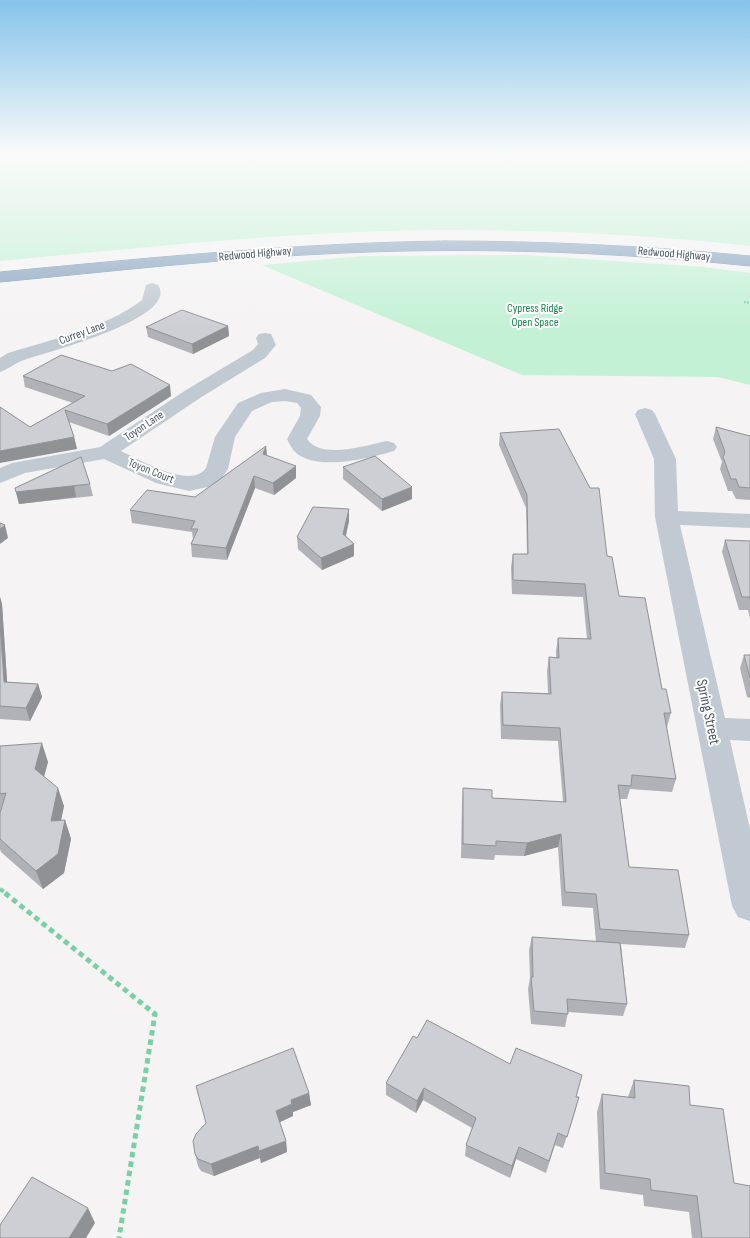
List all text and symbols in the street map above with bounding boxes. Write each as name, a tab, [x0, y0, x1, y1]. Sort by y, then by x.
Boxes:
street label: Redwood Highway	[218, 243, 292, 265]
street label: Redwood Highway	[637, 243, 711, 265]
park label: Cypress Ridge Open Space	[507, 301, 563, 330]
street label: Currey Lane	[57, 318, 107, 348]
street label: Toyon Lane	[121, 407, 167, 445]
street label: Toyon Court	[126, 455, 177, 487]
street label: Spring Street	[692, 678, 724, 747]

